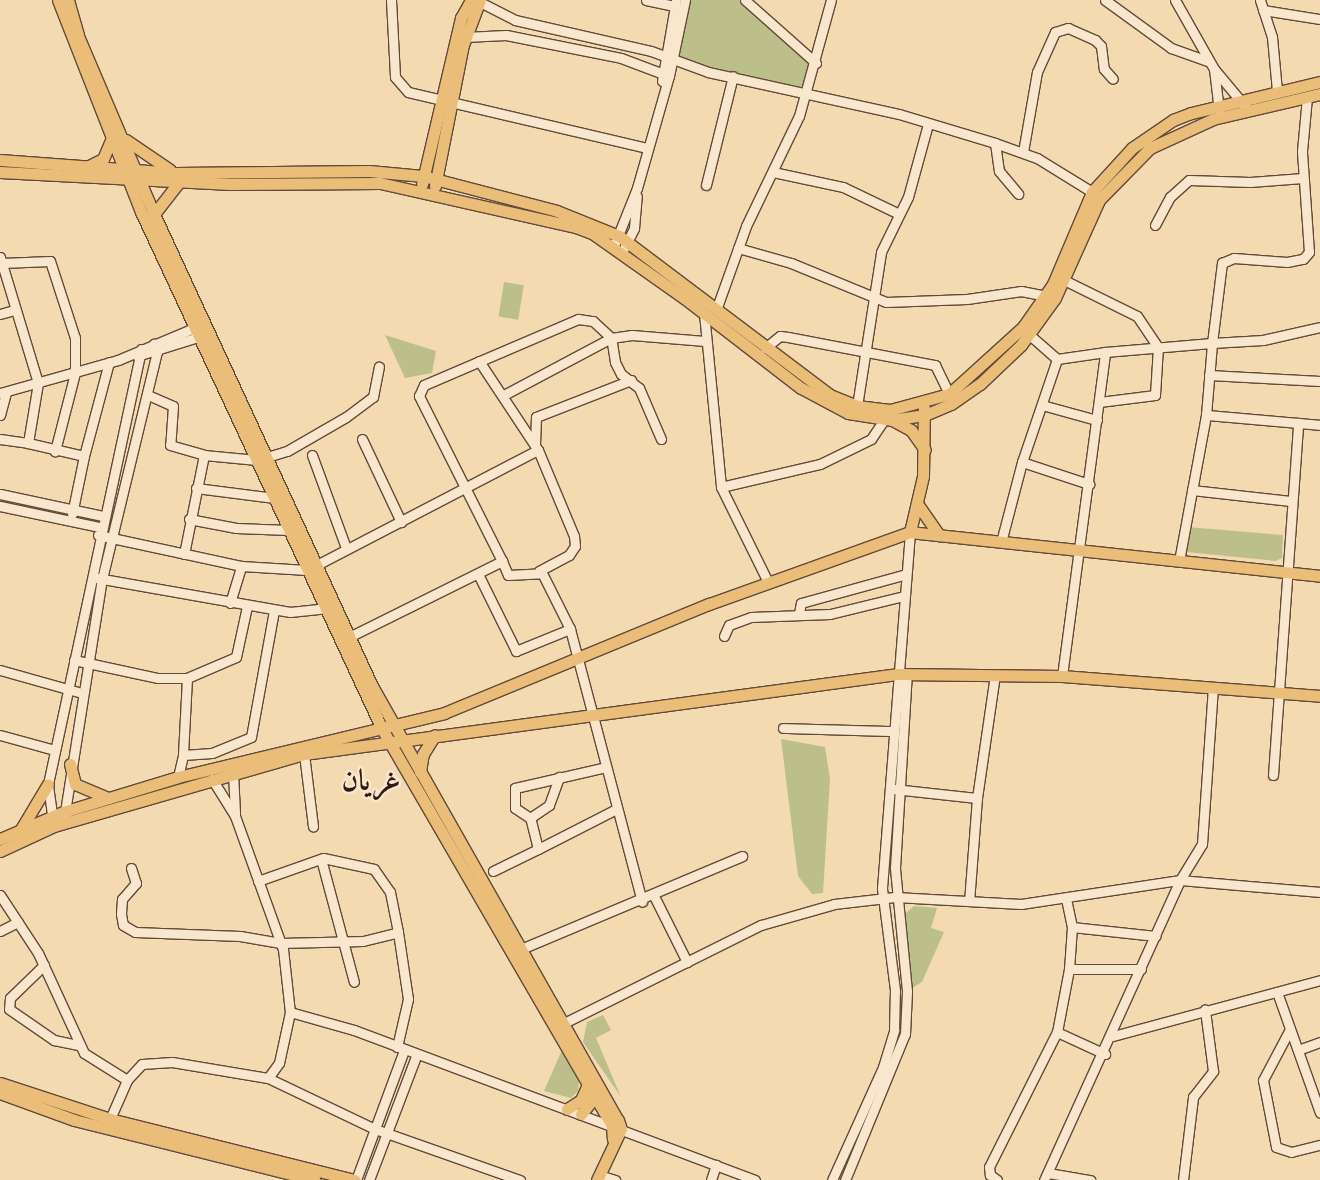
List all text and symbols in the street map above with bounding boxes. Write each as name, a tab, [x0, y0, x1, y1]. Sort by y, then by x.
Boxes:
district label: غريان	[342, 766, 400, 800]

